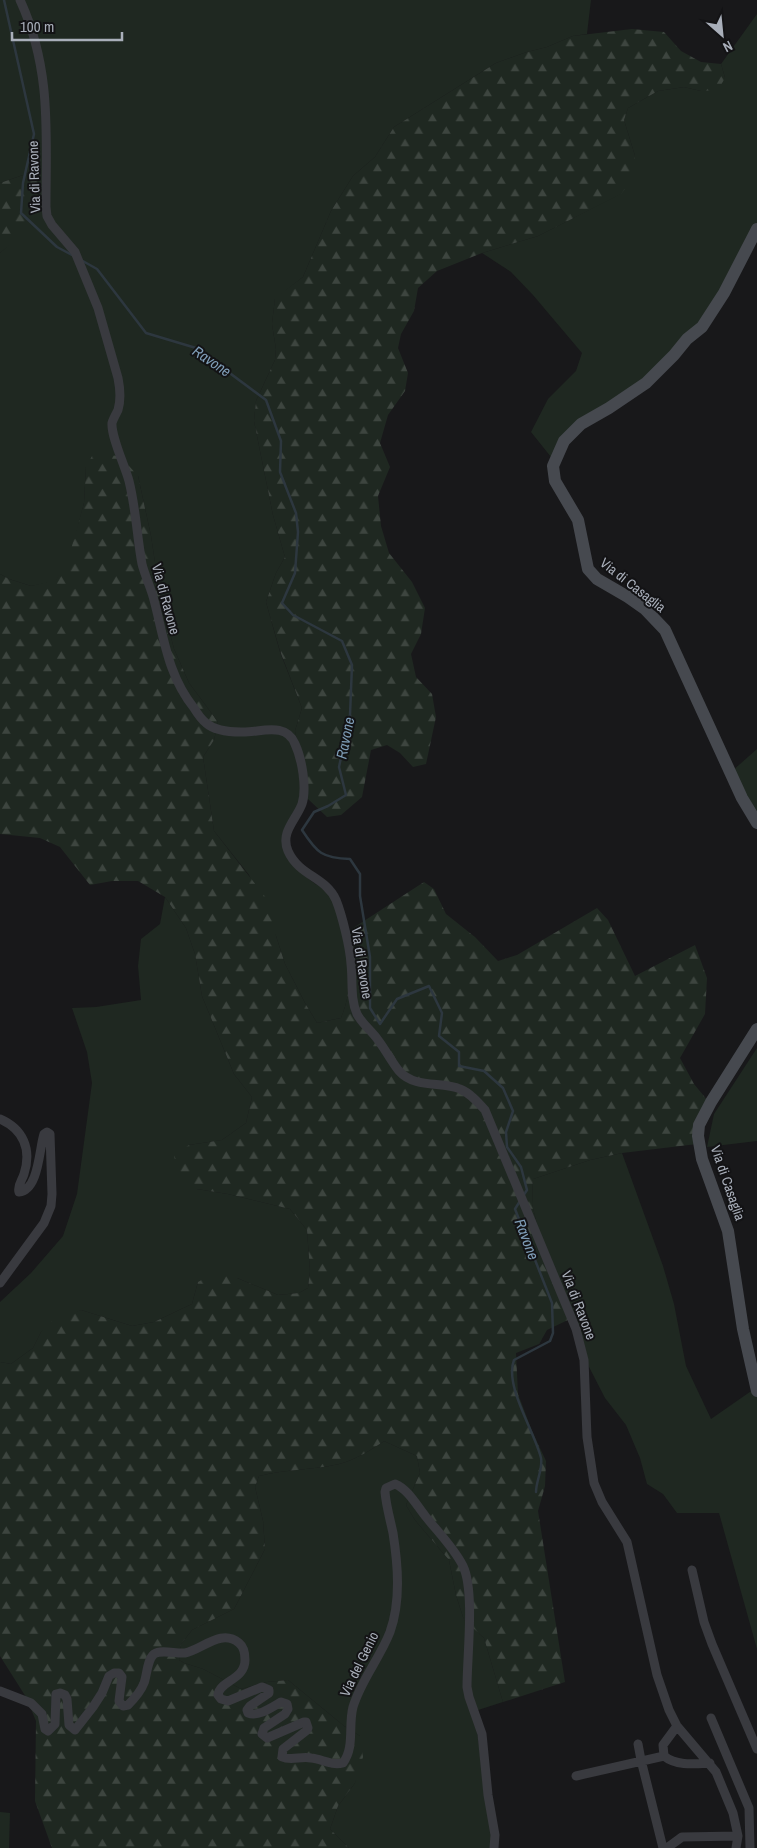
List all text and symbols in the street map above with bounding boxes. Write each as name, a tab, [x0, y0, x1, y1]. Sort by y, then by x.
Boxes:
scale bar	[12, 10, 122, 42]
north arrow	[697, 10, 747, 60]
text: 100 m	[20, 16, 54, 37]
text: N	[720, 37, 736, 56]
street label: Via di Ravone	[24, 140, 44, 214]
water label: Ravone	[189, 340, 236, 382]
street label: Via di Casaglia	[597, 554, 670, 617]
street label: Via di Ravone	[148, 562, 184, 636]
water label: Ravone	[331, 715, 359, 761]
street label: Via di Ravone	[347, 926, 377, 1000]
street label: Via di Casaglia	[707, 1143, 749, 1224]
water label: Ravone	[510, 1215, 544, 1263]
street label: Via di Ravone	[558, 1268, 600, 1342]
street label: Via del Genio	[336, 1629, 382, 1699]

